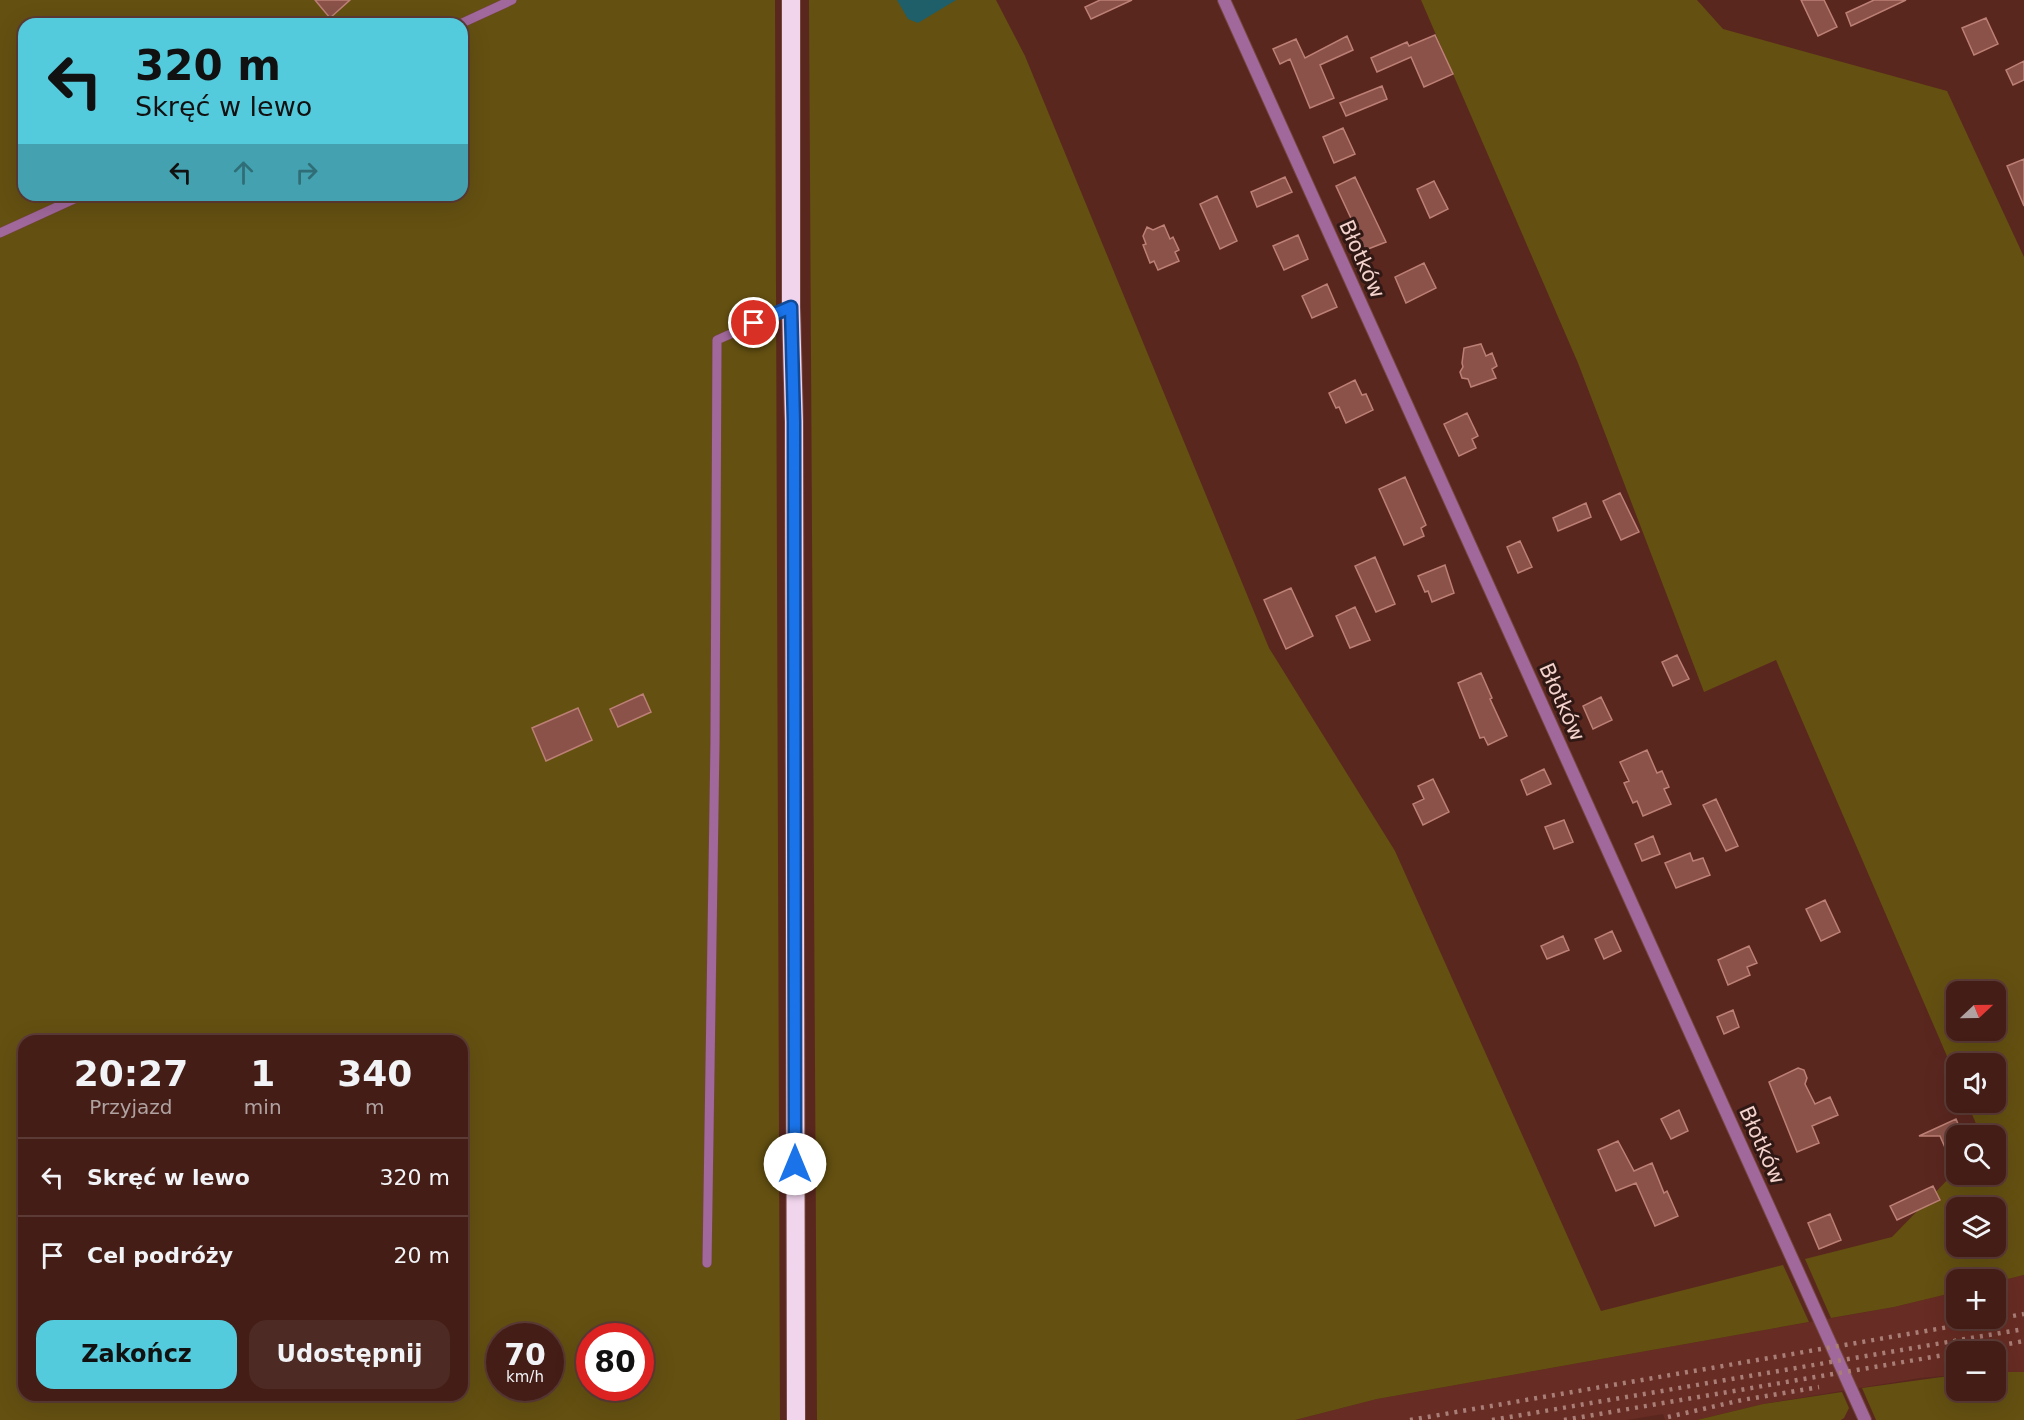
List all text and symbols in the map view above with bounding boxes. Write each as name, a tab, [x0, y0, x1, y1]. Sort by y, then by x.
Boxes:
text: 320 m	[135, 41, 281, 90]
icon: left	[36, 42, 114, 120]
text: Skręć w lewo	[135, 91, 312, 122]
icon: left	[164, 156, 197, 189]
icon: ahead	[227, 156, 260, 189]
icon: right	[290, 156, 323, 189]
street label: Błotków	[1334, 216, 1390, 302]
pin	[728, 297, 779, 348]
icon: arrive	[737, 306, 770, 339]
street label: Błotków	[1534, 659, 1590, 745]
north arrow	[1946, 981, 2006, 1041]
map controls	[1946, 981, 2006, 1401]
text: 20:27	[74, 1053, 188, 1094]
text: 1	[250, 1053, 275, 1094]
text: 340	[337, 1053, 412, 1094]
button: sound	[1946, 1053, 2006, 1113]
text: Przyjazd	[89, 1095, 173, 1119]
text: min	[244, 1095, 282, 1119]
text: m	[365, 1095, 385, 1119]
street label: Błotków	[1734, 1102, 1790, 1188]
button: search	[1946, 1125, 2006, 1185]
position arrow	[763, 1132, 827, 1196]
icon: left	[36, 1161, 69, 1194]
text: Skręć w lewo	[87, 1165, 250, 1190]
text: 320 m	[380, 1165, 450, 1190]
button: layers	[1946, 1197, 2006, 1257]
icon: arrive	[36, 1239, 69, 1272]
text: Cel podróży	[87, 1243, 233, 1268]
text: 20 m	[394, 1243, 450, 1268]
button: +	[1946, 1269, 2006, 1329]
button: Zakończ	[36, 1320, 237, 1389]
button: Udostępnij	[249, 1320, 450, 1389]
speed limit sign: 80	[576, 1323, 654, 1401]
text: 70	[504, 1337, 546, 1372]
button: −	[1946, 1341, 2006, 1401]
text: km/h	[506, 1368, 544, 1386]

